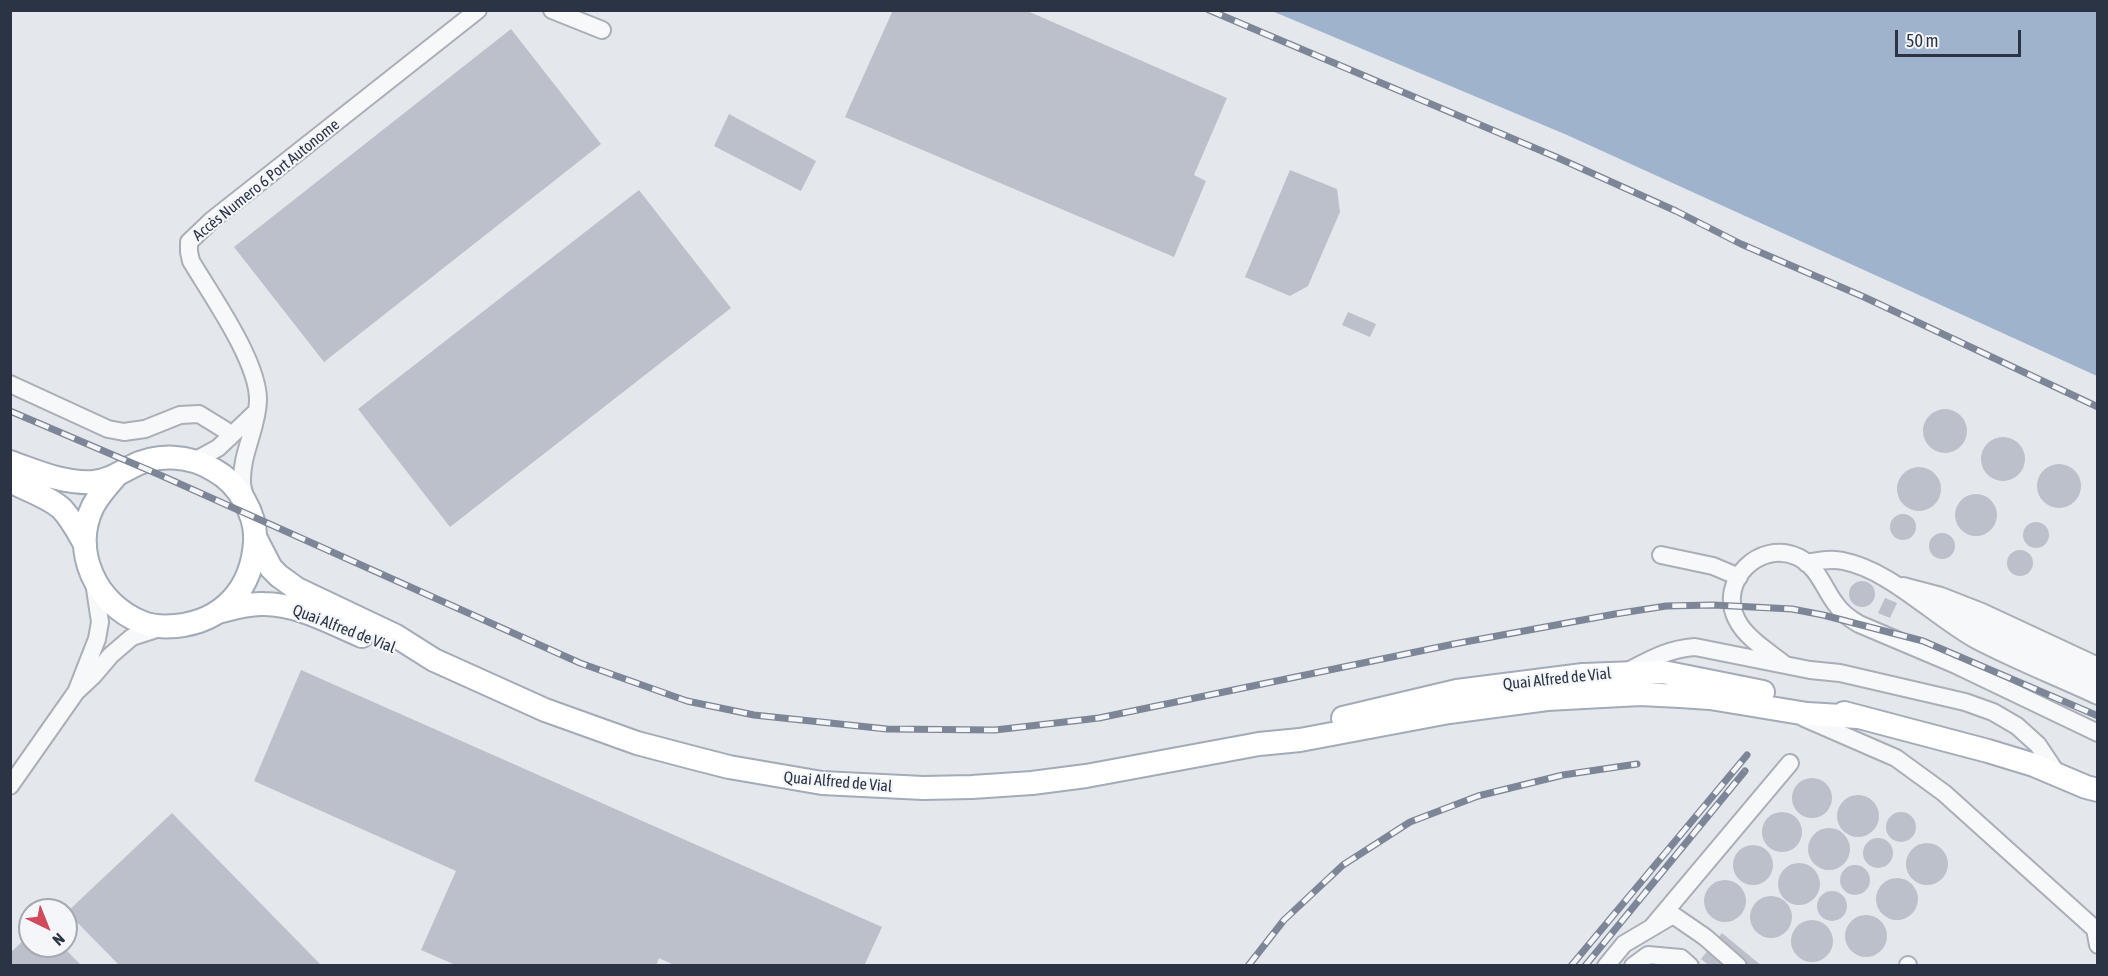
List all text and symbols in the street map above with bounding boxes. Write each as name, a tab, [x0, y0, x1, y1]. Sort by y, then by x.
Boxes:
scale bar	[1898, 18, 2024, 56]
text: 50 m	[1906, 30, 1938, 51]
street label: Accès Numero 6 Port Autonome	[189, 115, 343, 245]
street label: Quai Alfred de Vial	[290, 601, 398, 657]
street label: Quai Alfred de Vial	[1502, 664, 1612, 694]
street label: Quai Alfred de Vial	[783, 768, 893, 796]
north arrow	[18, 898, 78, 958]
text: N	[49, 930, 69, 950]

